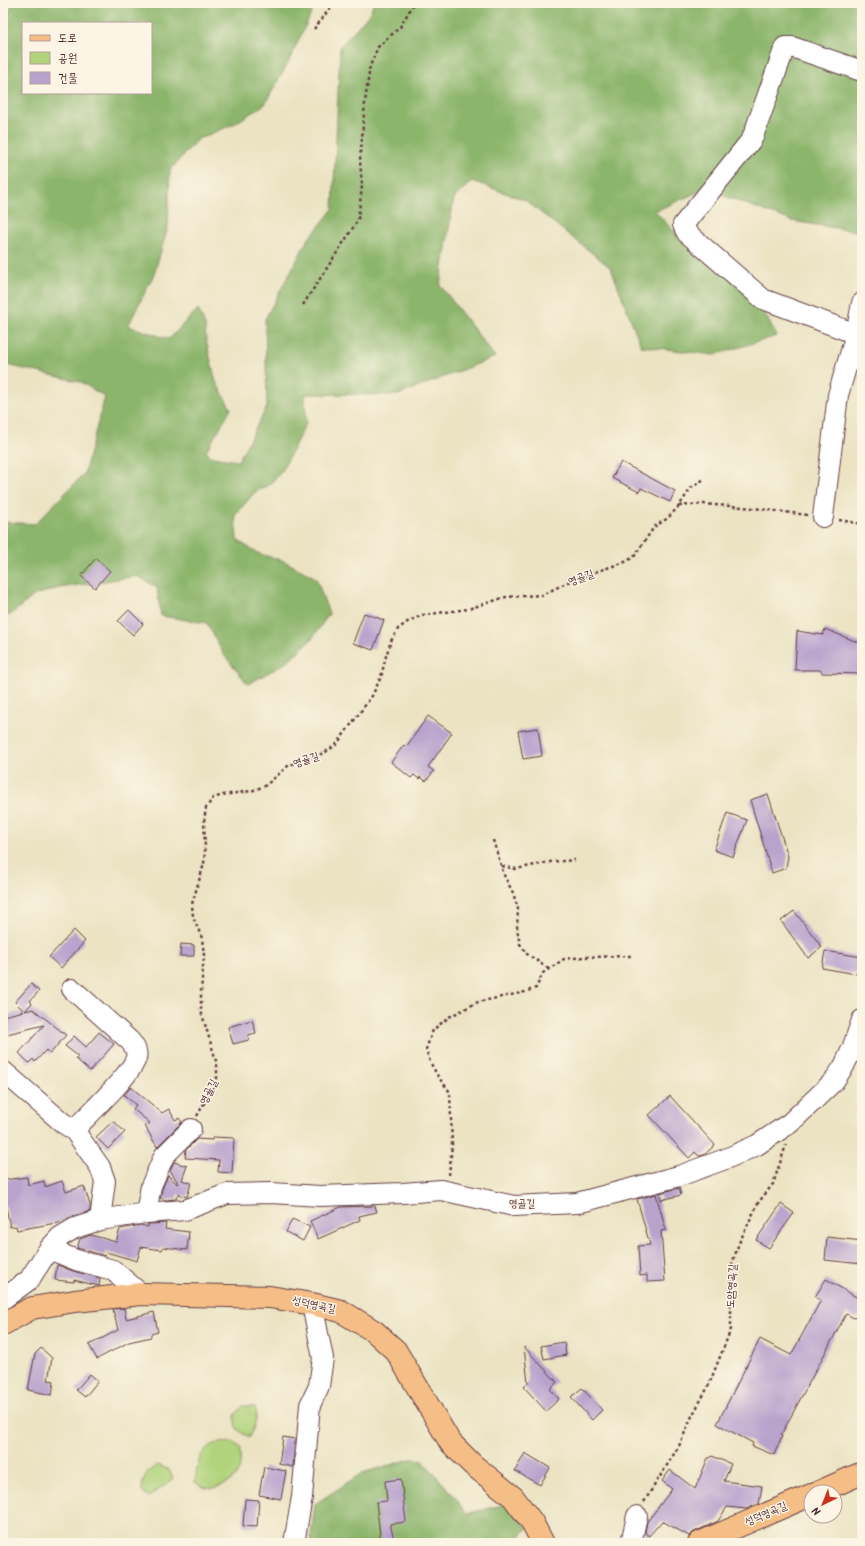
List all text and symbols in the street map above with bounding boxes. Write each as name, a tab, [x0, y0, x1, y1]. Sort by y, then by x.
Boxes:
legend	[22, 22, 152, 94]
text: 도로	[58, 29, 77, 48]
text: 공원	[58, 49, 77, 68]
text: 건물	[58, 69, 78, 88]
street label: 영골길	[565, 565, 597, 591]
street label: 영골길	[291, 747, 322, 773]
street label: 영골길	[195, 1076, 223, 1108]
street label: 영골길	[509, 1195, 536, 1213]
street label: 도암영곡길	[722, 1263, 742, 1309]
street label: 성덕영곡길	[290, 1292, 338, 1318]
north arrow	[803, 1484, 843, 1524]
street label: 성덕영곡길	[742, 1497, 790, 1531]
text: N	[808, 1502, 826, 1520]

